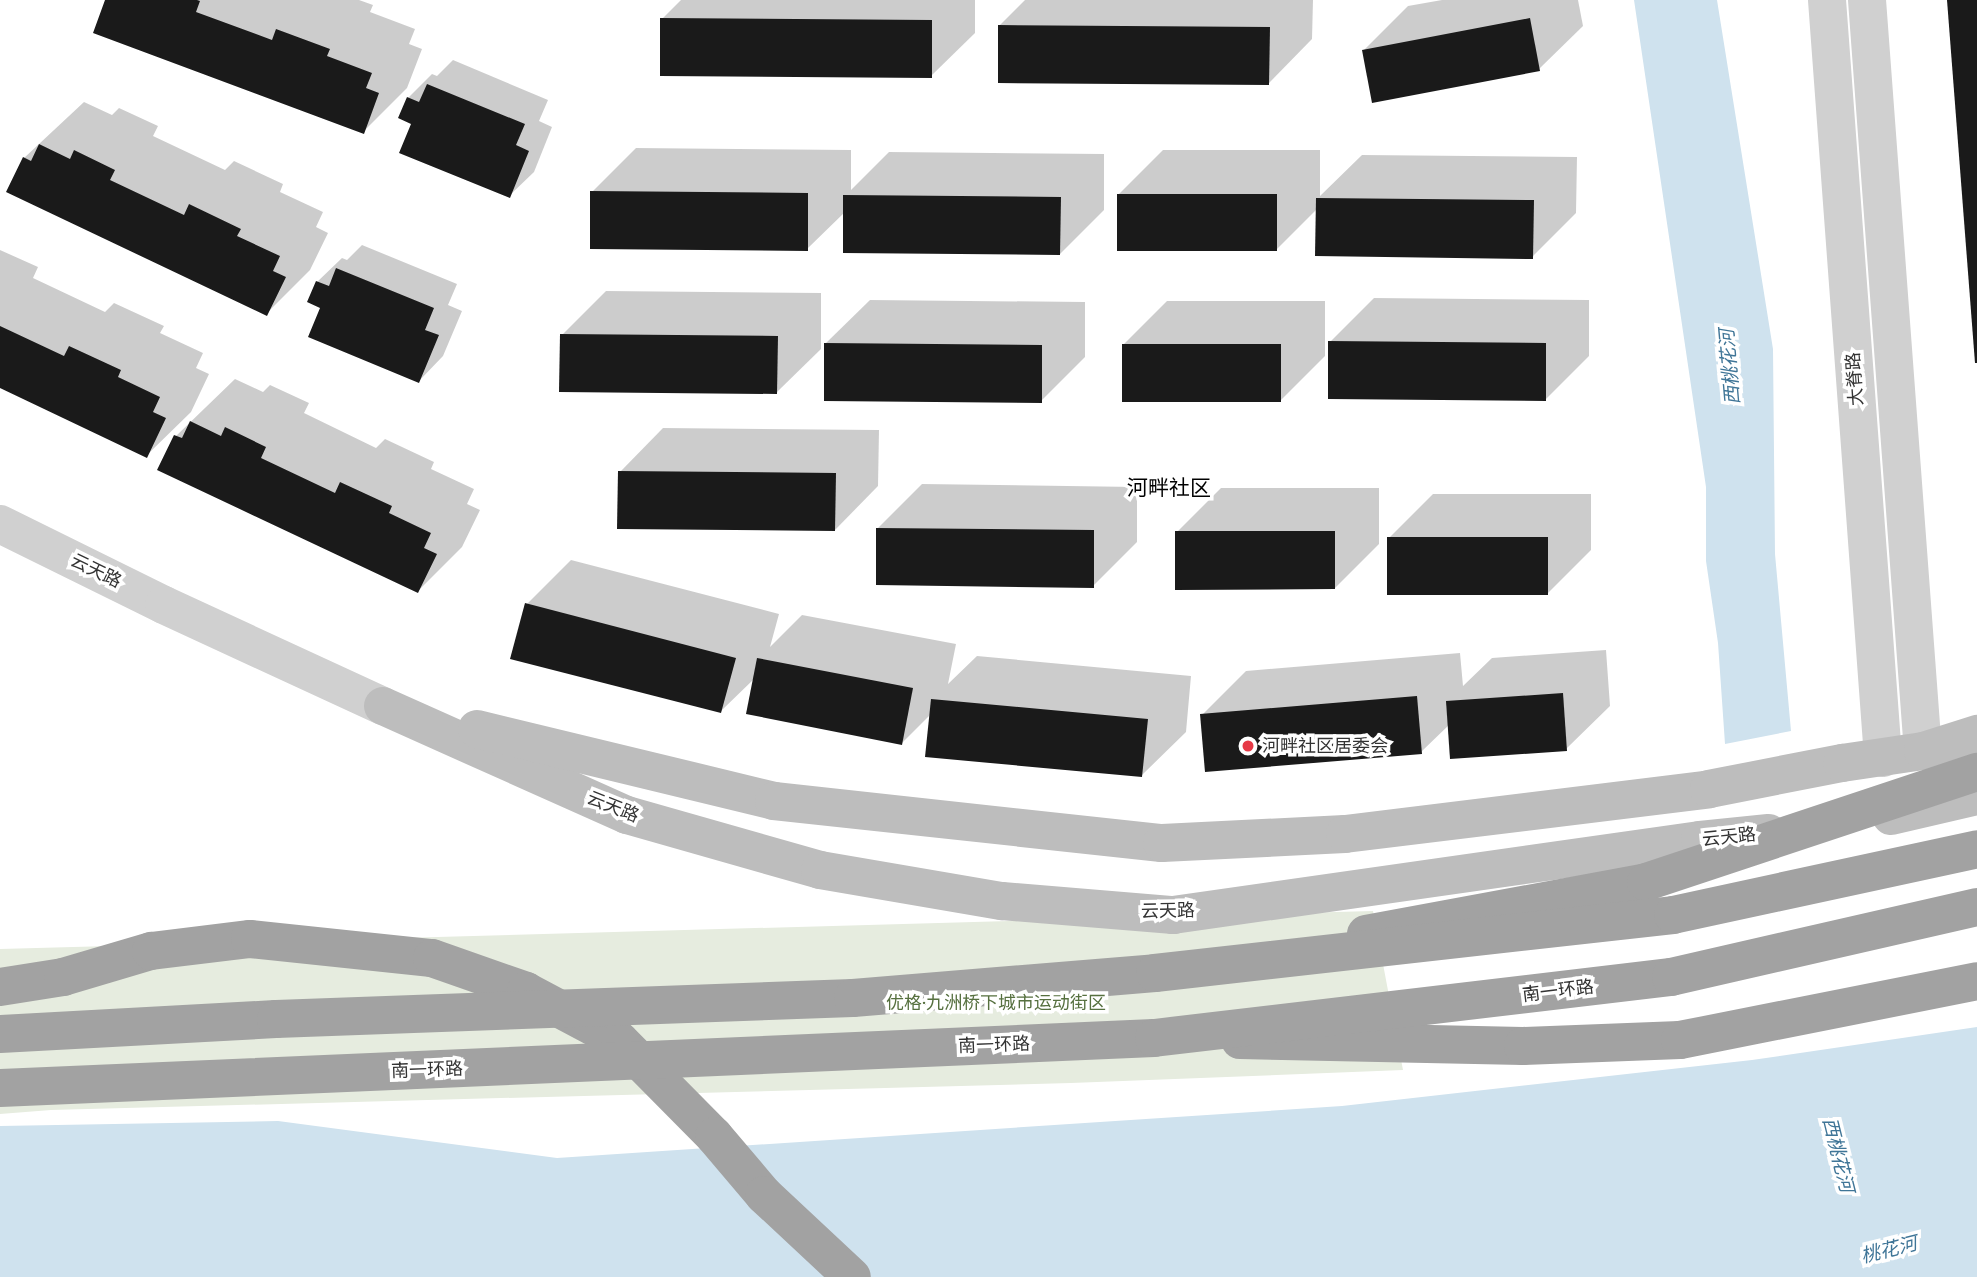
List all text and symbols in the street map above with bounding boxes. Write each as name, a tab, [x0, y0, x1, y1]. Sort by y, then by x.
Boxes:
water label: 西桃花河	[1715, 328, 1745, 406]
street label: 大脊路	[1842, 351, 1868, 407]
district label: 河畔社区	[1127, 475, 1211, 501]
street label: 云天路	[67, 549, 125, 593]
place label: 河畔社区居委会	[1262, 735, 1388, 757]
marker: 河畔社区居委会	[1240, 738, 1256, 754]
street label: 云天路	[584, 787, 642, 827]
street label: 云天路	[1701, 823, 1757, 851]
street label: 云天路	[1141, 900, 1195, 922]
street label: 南一环路	[1521, 976, 1595, 1006]
park label: 优格·九洲桥下城市运动街区	[886, 992, 1106, 1014]
street label: 南一环路	[958, 1033, 1030, 1057]
street label: 南一环路	[391, 1058, 463, 1082]
water label: 西桃花河	[1818, 1115, 1858, 1195]
water label: 桃花河	[1859, 1232, 1919, 1268]

